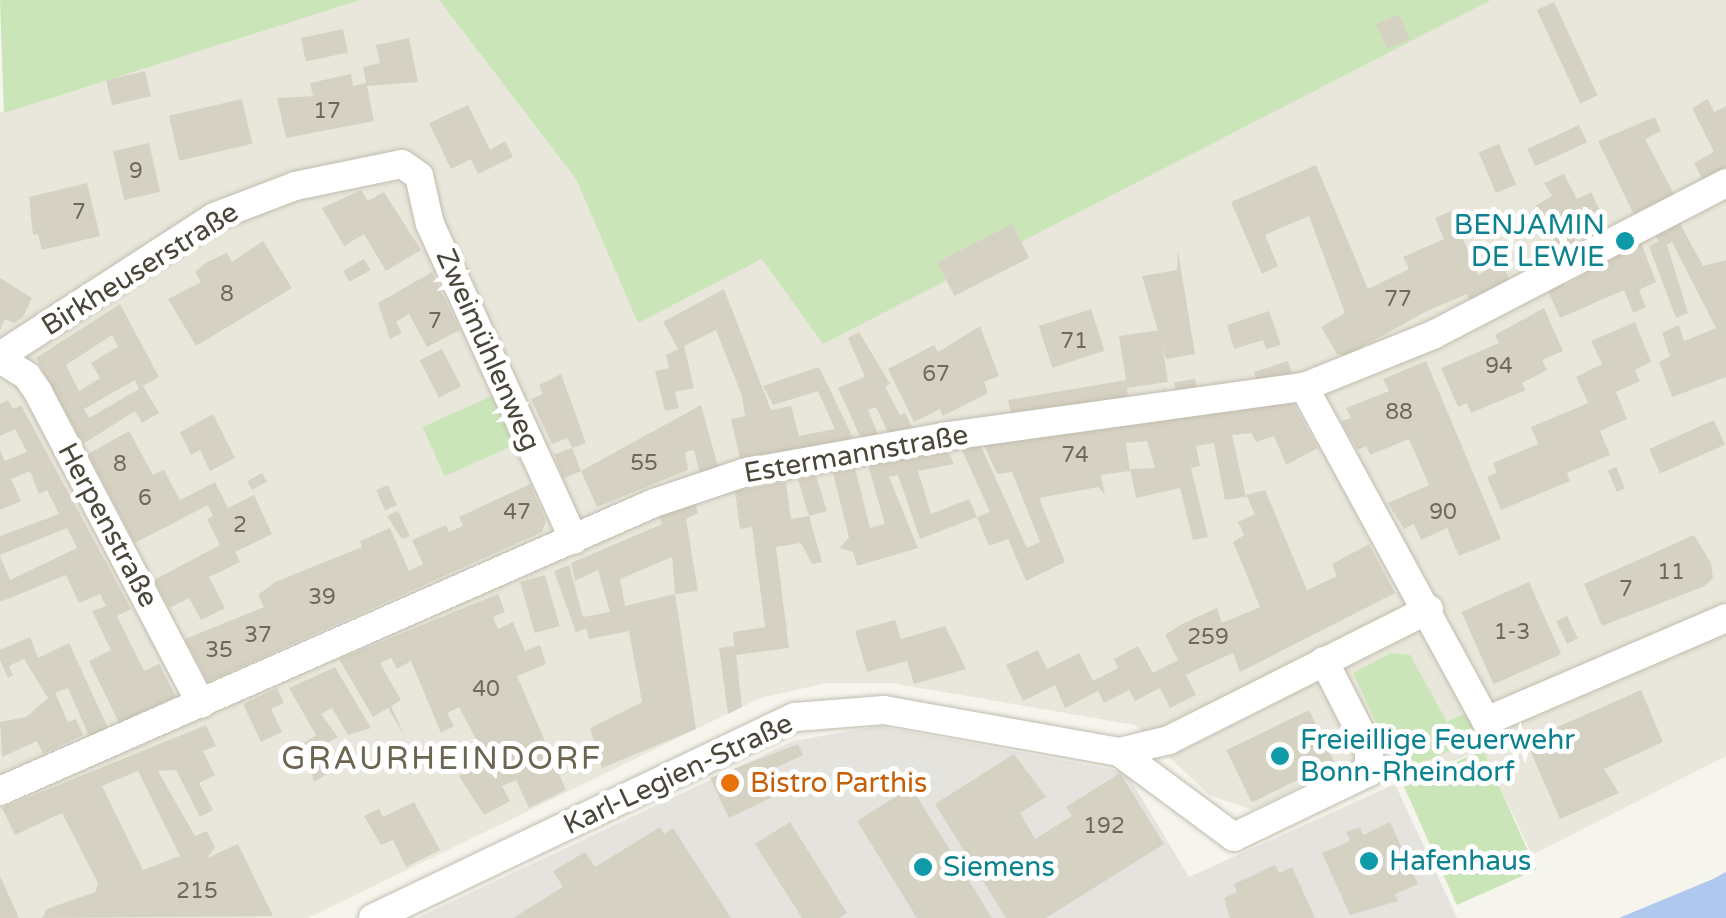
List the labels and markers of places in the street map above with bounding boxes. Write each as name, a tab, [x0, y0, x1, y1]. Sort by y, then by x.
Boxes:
place label: BENJAMIN DE LEWIE	[1454, 208, 1605, 274]
marker: BENJAMIN DE LEWIE	[1614, 230, 1636, 252]
place label: Freieillige Feuerwehr Bonn-Rheindorf	[1300, 723, 1575, 789]
marker: Freieillige Feuerwehr Bonn-Rheindorf	[1269, 745, 1291, 767]
place label: Bistro Parthis	[750, 766, 927, 800]
marker: Bistro Parthis	[719, 772, 741, 794]
place label: Hafenhaus	[1389, 844, 1531, 878]
place label: Siemens	[943, 850, 1055, 884]
marker: Hafenhaus	[1358, 850, 1380, 872]
marker: Siemens	[912, 856, 934, 878]

